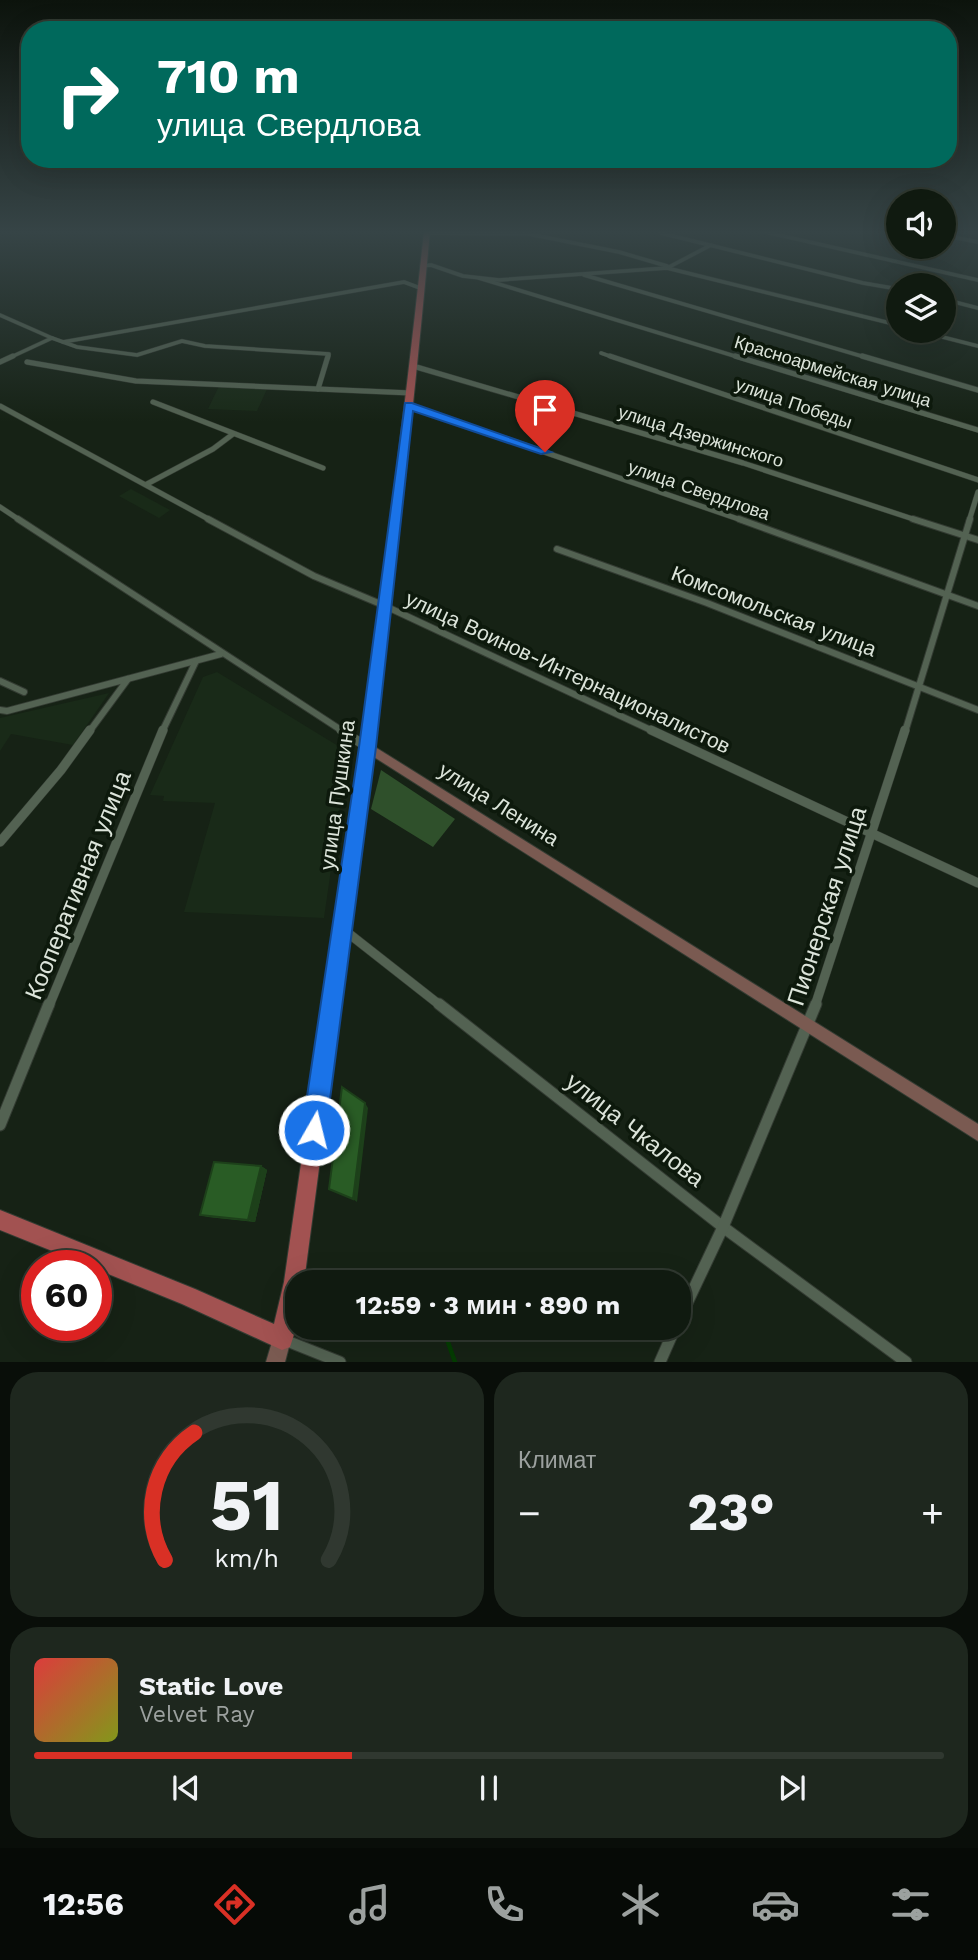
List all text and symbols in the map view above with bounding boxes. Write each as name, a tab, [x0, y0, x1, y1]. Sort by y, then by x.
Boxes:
text: 710 m	[157, 47, 300, 105]
icon: right	[42, 49, 133, 140]
text: улица Свердлова	[157, 106, 420, 144]
map controls	[886, 189, 956, 343]
button: sound	[886, 189, 956, 259]
button: layers	[886, 273, 956, 343]
street label: Красноармейская улица	[732, 331, 935, 411]
street label: улица Победы	[733, 373, 855, 433]
pin	[515, 380, 575, 452]
icon: arrive	[526, 391, 564, 429]
street label: улица Дзержинского	[616, 401, 786, 471]
street label: улица Свердлова	[626, 456, 773, 524]
street label: Комсомольская улица	[668, 560, 880, 662]
street label: улица Воинов-Интернационалистов	[402, 586, 734, 758]
street label: улица Пушкина	[314, 718, 360, 872]
street label: улица Ленина	[434, 757, 564, 851]
street label: Кооперативная улица	[19, 766, 137, 1003]
street label: Пионерская улица	[782, 802, 873, 1009]
street label: улица Чкалова	[560, 1067, 710, 1193]
position arrow	[277, 1093, 351, 1167]
speed limit sign: 60	[21, 1250, 112, 1341]
text: 12:59 · 3 мин · 890 m	[356, 1290, 620, 1320]
text: Климат	[518, 1447, 596, 1474]
text: 51	[210, 1463, 284, 1549]
text: 23°	[687, 1482, 775, 1543]
text: −	[518, 1491, 541, 1535]
text: +	[921, 1491, 944, 1535]
text: km/h	[215, 1544, 279, 1573]
text: Static Love	[139, 1671, 283, 1701]
text: Velvet Ray	[139, 1701, 255, 1728]
icon: previous	[167, 1769, 205, 1807]
icon: pause	[470, 1769, 508, 1807]
icon: next	[773, 1769, 811, 1807]
icon: directions	[210, 1880, 259, 1929]
icon: music	[345, 1880, 394, 1929]
icon: phone	[480, 1880, 529, 1929]
icon: climate	[616, 1880, 665, 1929]
icon: car	[751, 1880, 800, 1929]
icon: filters	[886, 1880, 935, 1929]
text: 12:56	[43, 1885, 124, 1923]

